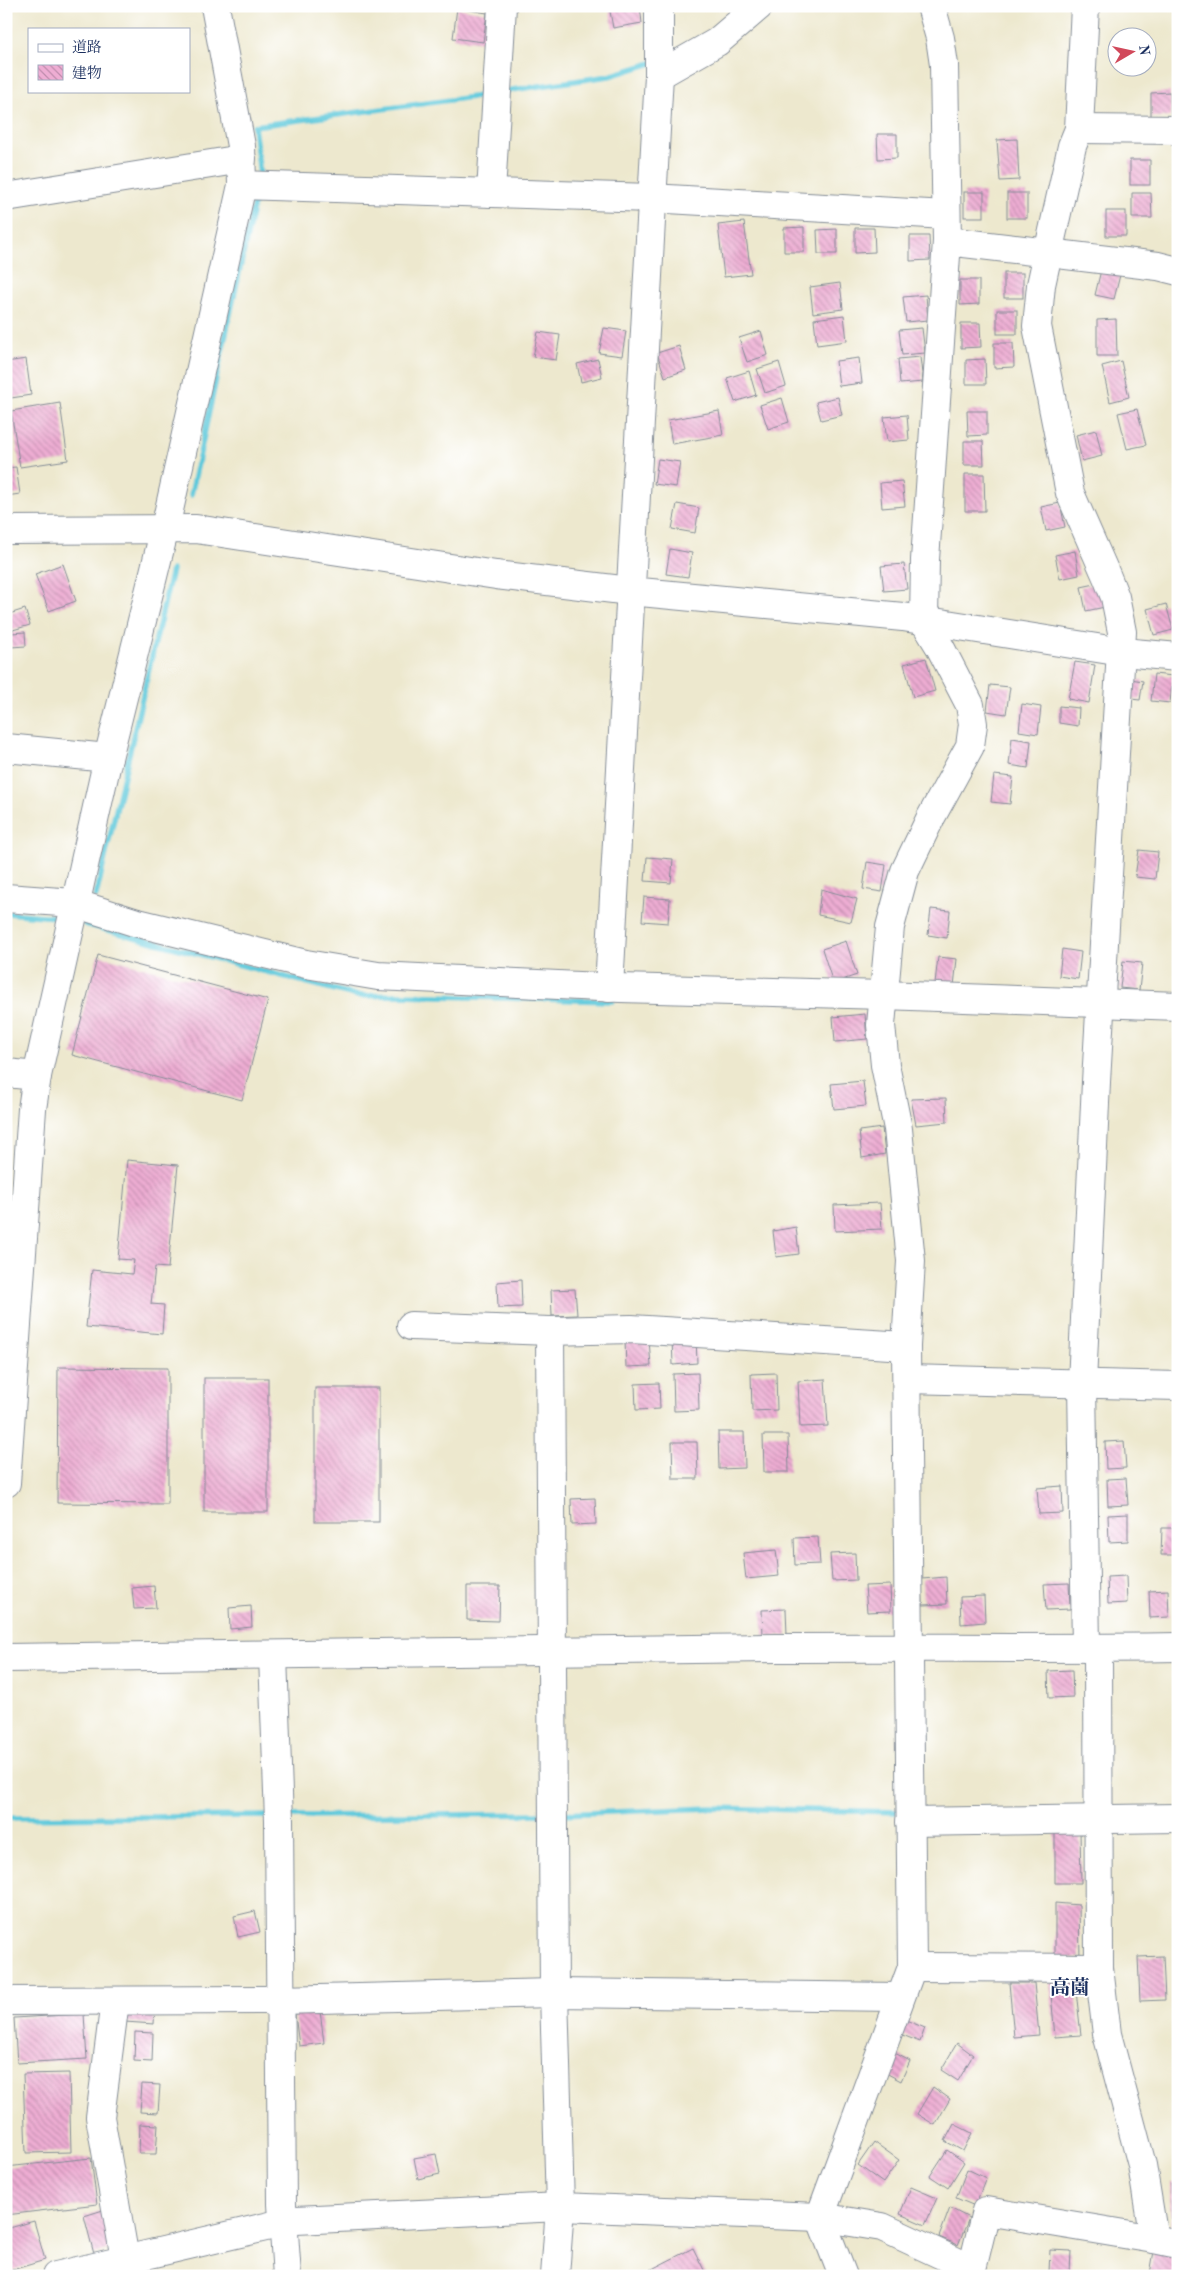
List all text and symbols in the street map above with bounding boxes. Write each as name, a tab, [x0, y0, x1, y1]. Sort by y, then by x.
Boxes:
legend	[28, 28, 190, 92]
north arrow	[1106, 28, 1156, 78]
text: 道路	[72, 39, 102, 56]
text: N	[1136, 44, 1152, 57]
text: 建物	[72, 65, 102, 82]
district label: 高薗	[1050, 1977, 1090, 1999]

